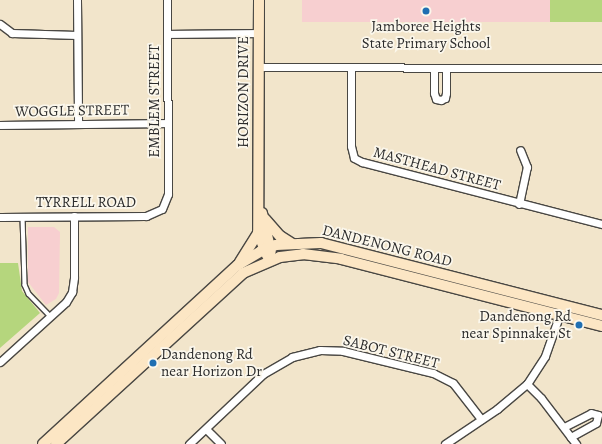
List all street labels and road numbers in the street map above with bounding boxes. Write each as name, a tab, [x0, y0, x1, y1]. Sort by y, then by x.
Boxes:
street label: HORIZON DRIVE	[235, 36, 253, 148]
street label: EMBLEM STREET	[146, 44, 164, 158]
street label: WOGGLE STREET	[15, 101, 129, 121]
street label: MASTHEAD STREET	[371, 143, 503, 195]
street label: TYRRELL ROAD	[36, 194, 136, 212]
street label: DANDENONG ROAD	[320, 221, 454, 271]
street label: SABOT STREET	[341, 331, 441, 373]

